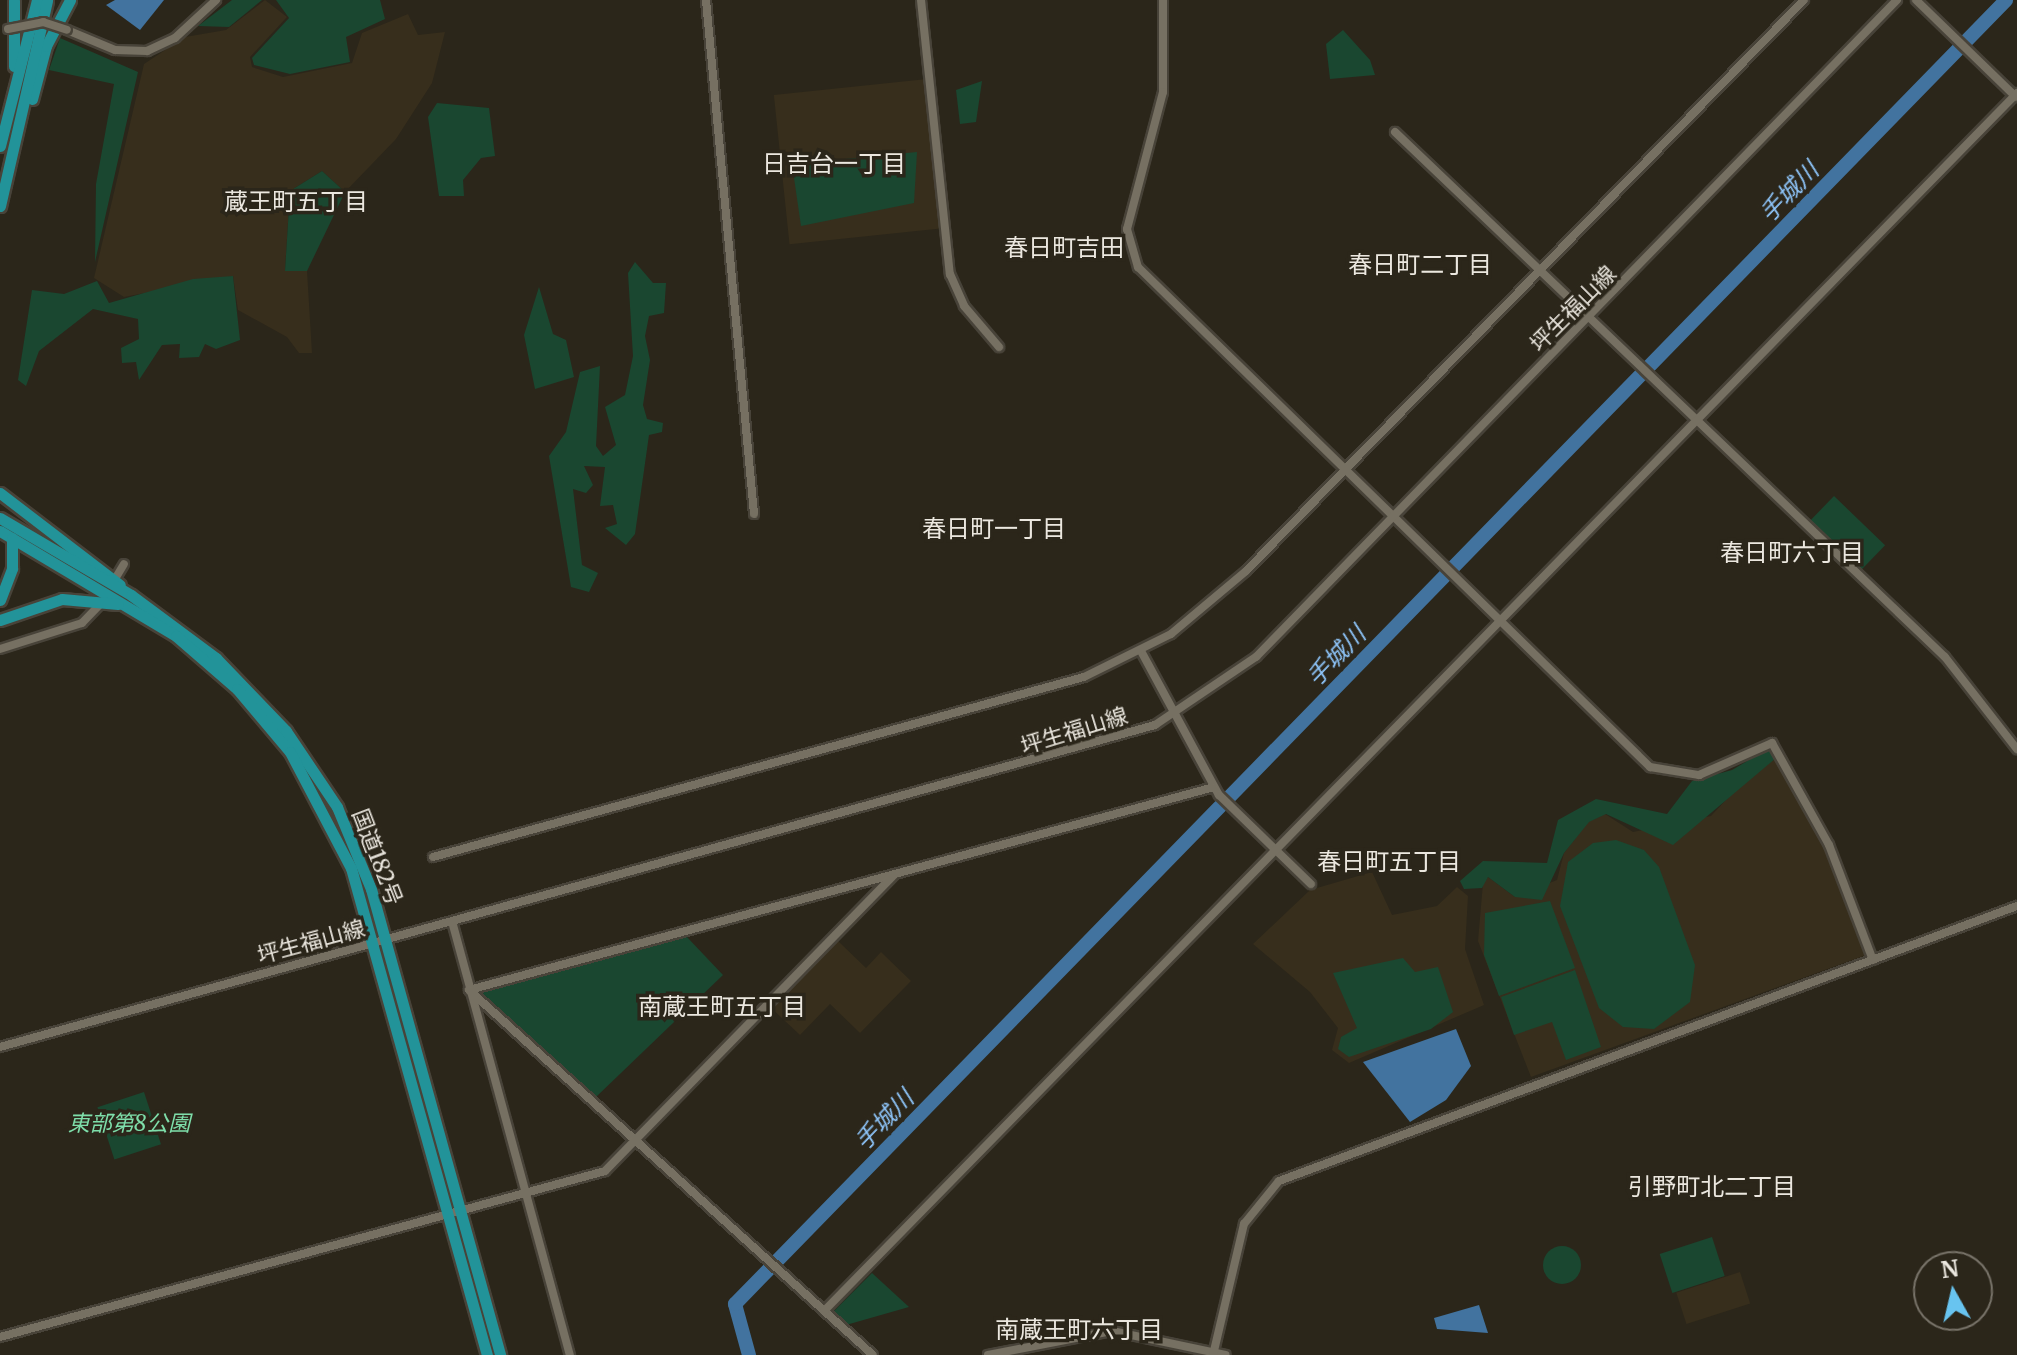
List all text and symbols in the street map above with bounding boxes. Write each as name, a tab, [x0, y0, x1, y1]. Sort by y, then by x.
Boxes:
district label: 日吉台一丁目	[762, 150, 906, 178]
water label: 手城川	[1754, 156, 1824, 228]
district label: 蔵王町五丁目	[224, 188, 368, 216]
district label: 春日町吉田	[1004, 234, 1124, 262]
district label: 春日町二丁目	[1348, 251, 1492, 279]
street label: 坪生福山線	[1525, 261, 1621, 357]
district label: 春日町一丁目	[922, 515, 1066, 543]
district label: 春日町六丁目	[1720, 539, 1864, 567]
water label: 手城川	[1301, 620, 1371, 692]
street label: 坪生福山線	[1018, 702, 1130, 760]
street label: 国道182号	[347, 805, 407, 909]
district label: 春日町五丁目	[1317, 848, 1461, 876]
street label: 坪生福山線	[254, 915, 368, 969]
district label: 南蔵王町五丁目	[638, 993, 806, 1021]
water label: 手城川	[849, 1084, 919, 1156]
park label: 東部第8公園	[68, 1111, 190, 1137]
district label: 引野町北二丁目	[1628, 1173, 1796, 1201]
north arrow	[1913, 1251, 1993, 1331]
text: N	[1939, 1254, 1960, 1284]
district label: 南蔵王町六丁目	[995, 1316, 1163, 1344]

